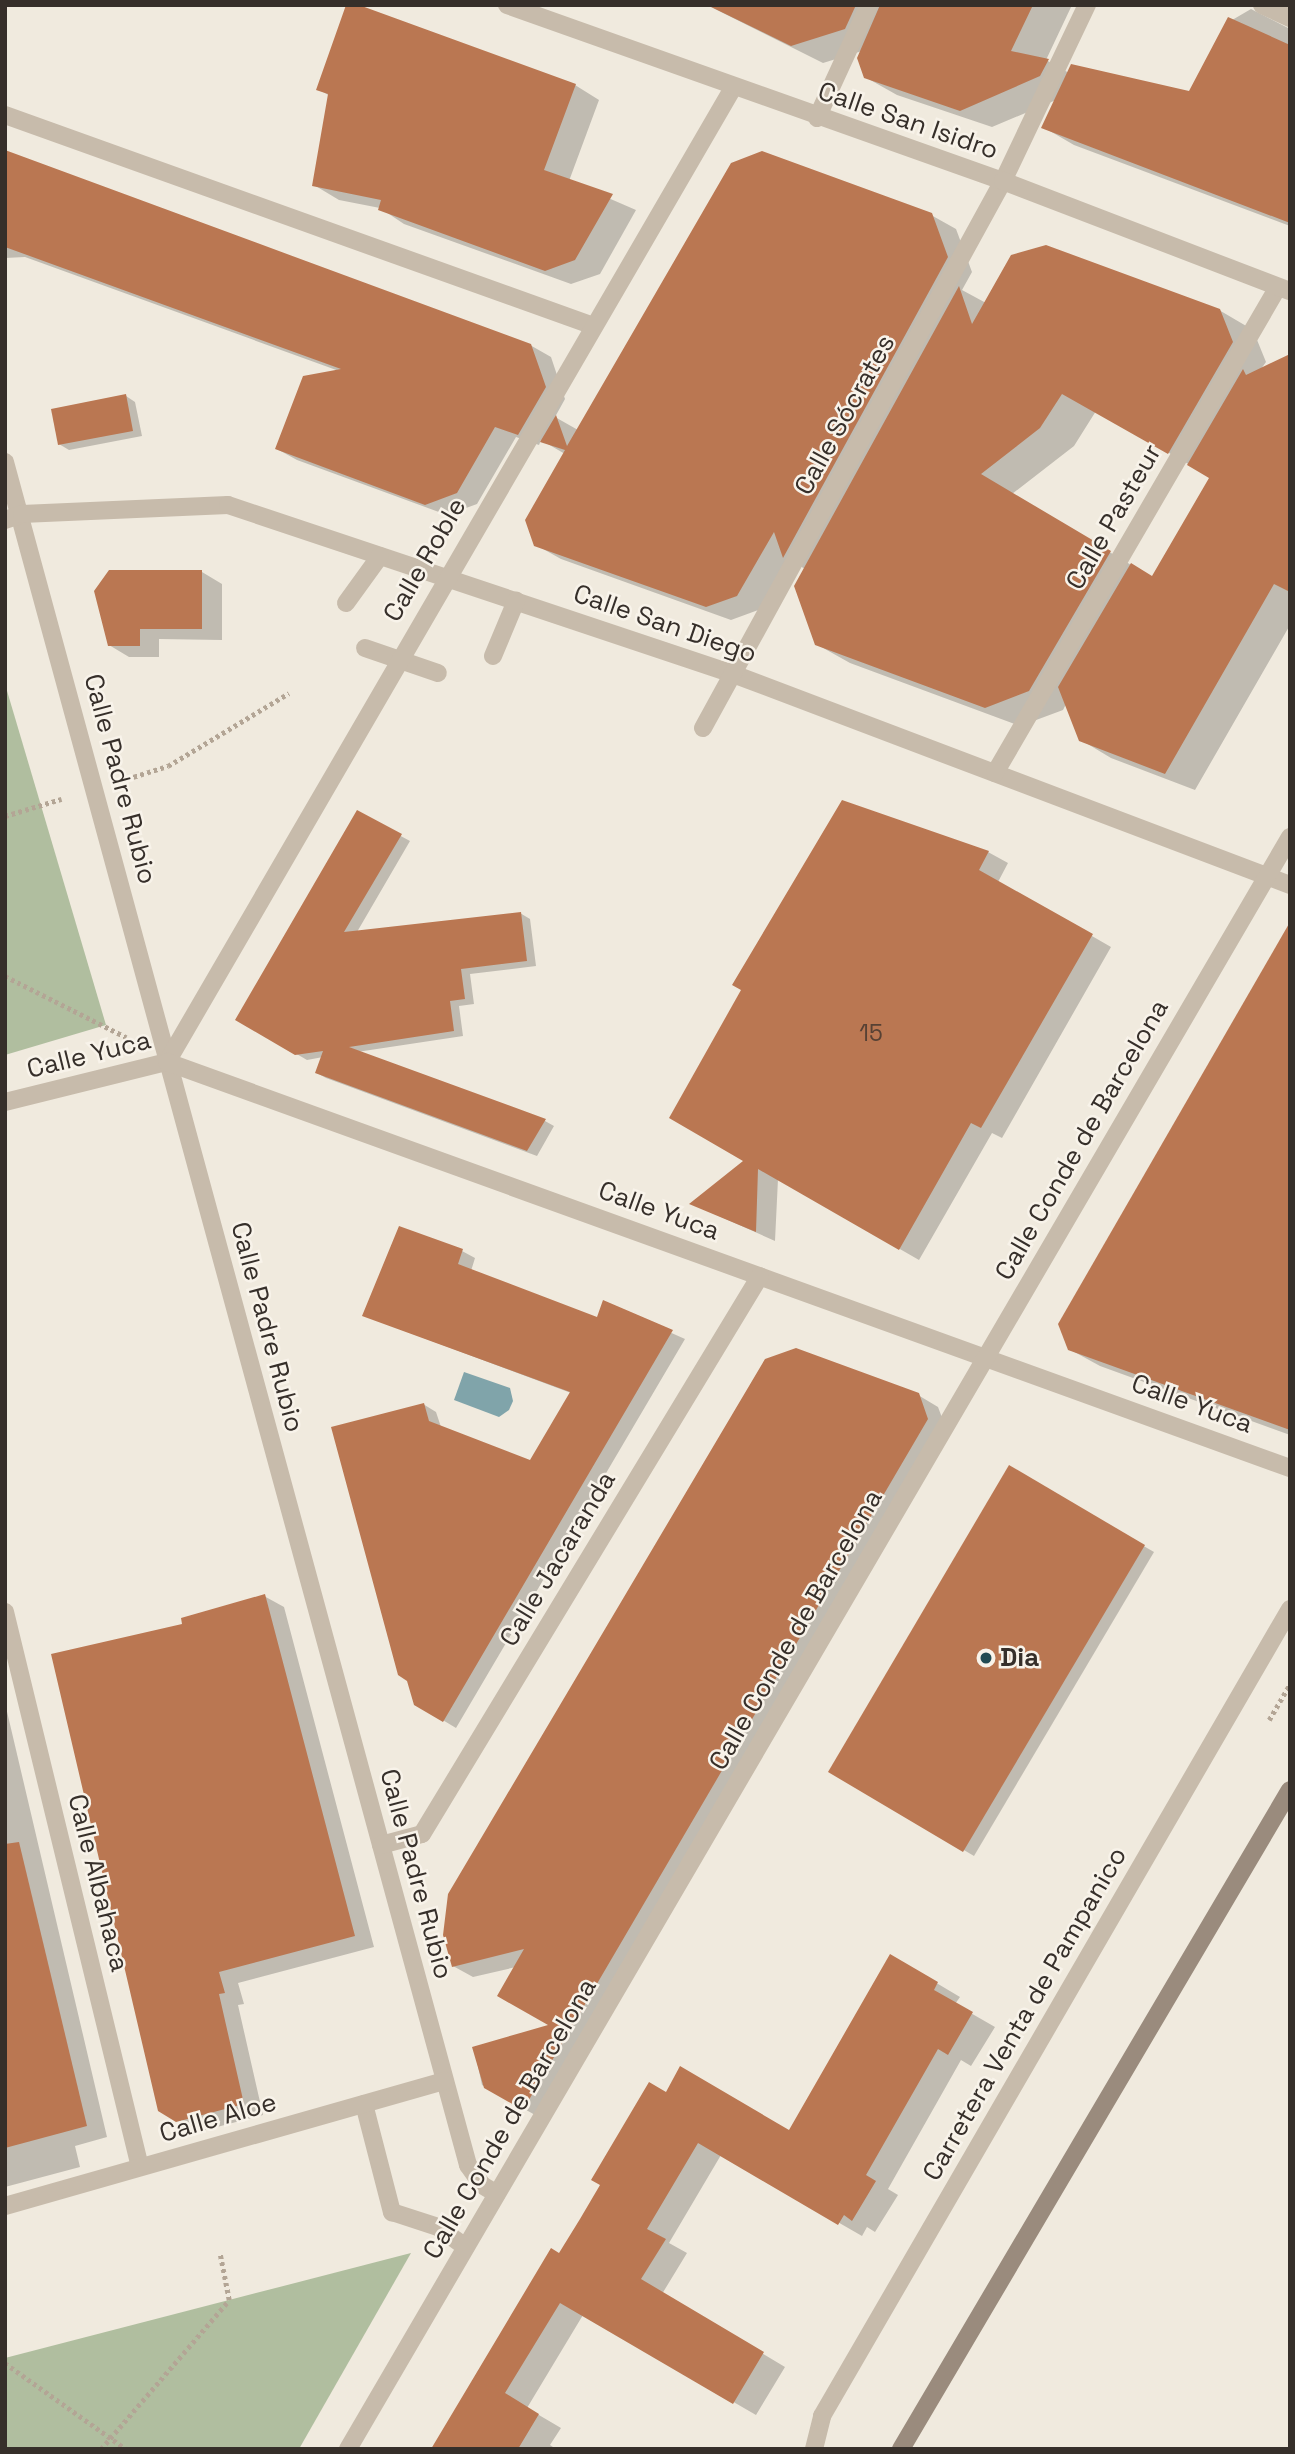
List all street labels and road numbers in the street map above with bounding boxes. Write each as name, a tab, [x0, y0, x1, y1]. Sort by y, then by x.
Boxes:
street label: Calle San Isidro	[814, 76, 1002, 166]
street label: Calle Sócrates	[788, 330, 902, 500]
street label: Calle Pasteur	[1060, 439, 1168, 595]
street label: Calle Roble	[377, 493, 473, 627]
street label: Calle San Diego	[569, 578, 761, 670]
street label: Calle Padre Rubio	[77, 671, 163, 887]
street label: Calle Conde de Barcelona	[989, 994, 1175, 1286]
street label: Calle Yuca	[24, 1025, 154, 1085]
street label: Calle Yuca	[594, 1175, 724, 1247]
street label: Calle Padre Rubio	[224, 1219, 310, 1435]
street label: Calle Yuca	[1127, 1368, 1257, 1440]
street label: Calle Jacaranda	[494, 1466, 622, 1652]
street label: Calle Conde de Barcelona	[703, 1484, 889, 1776]
street label: Calle Padre Rubio	[373, 1766, 459, 1982]
street label: Calle Albahaca	[61, 1791, 135, 1975]
street label: Carretera Venta de Pampanico	[916, 1842, 1134, 2186]
street label: Calle Conde de Barcelona	[417, 1973, 603, 2265]
street label: Calle Aloe	[156, 2086, 280, 2150]

